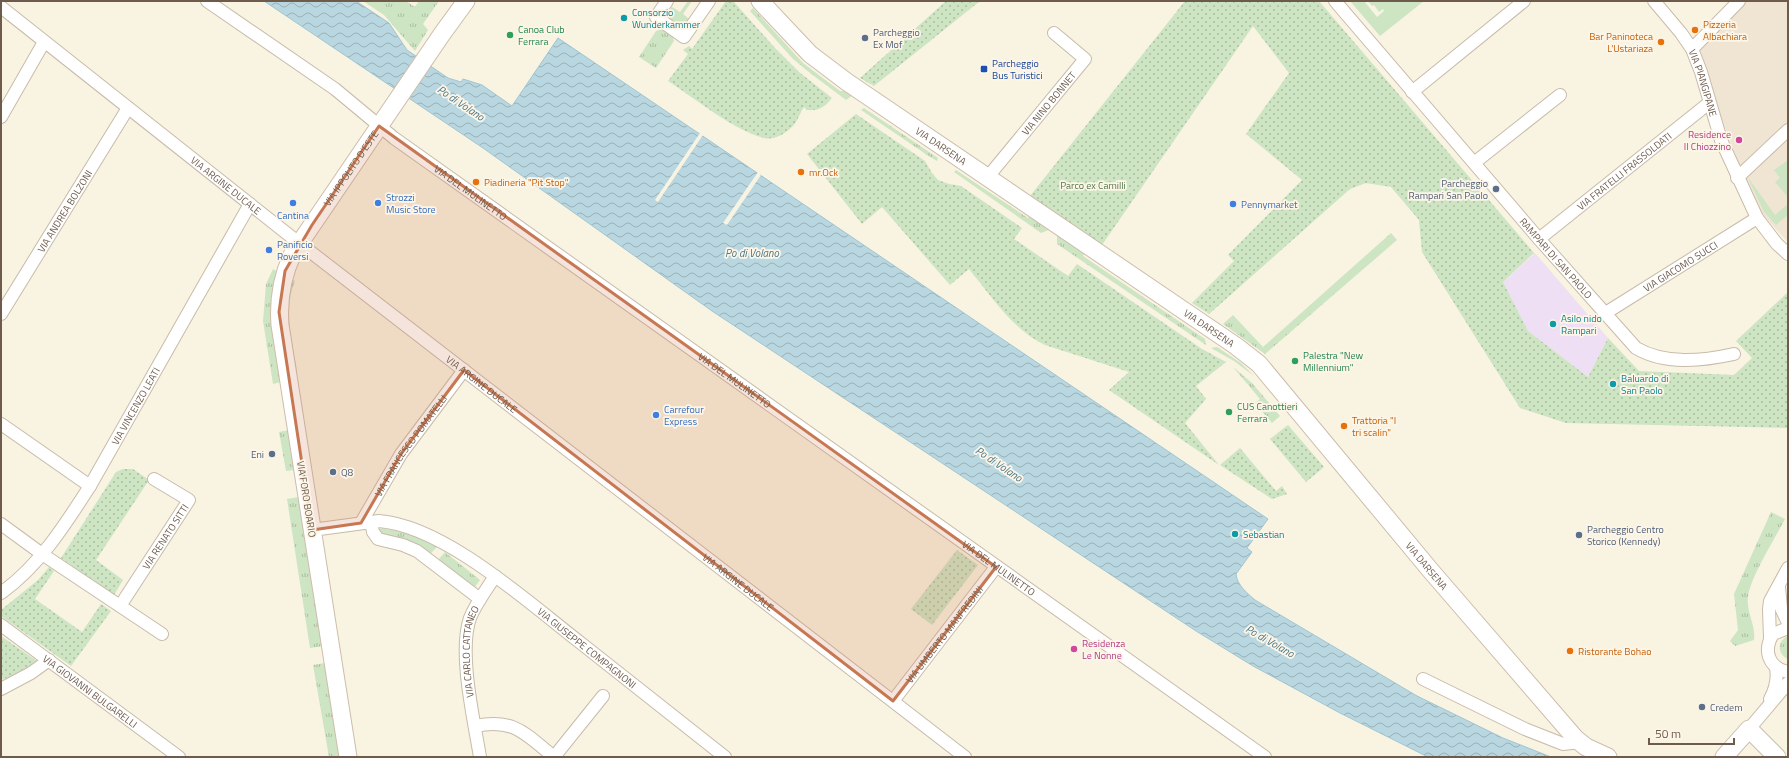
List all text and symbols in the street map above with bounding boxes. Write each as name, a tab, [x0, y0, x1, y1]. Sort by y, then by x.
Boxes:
place label: Consorzio Wunderkammer	[632, 5, 701, 32]
marker: Consorzio Wunderkammer	[619, 13, 629, 23]
place label: Pizzeria Albachiara	[1703, 17, 1747, 44]
place label: Canoa Club Ferrara	[518, 22, 565, 49]
place label: Parcheggio Ex Mof	[873, 25, 920, 52]
marker: Pizzeria Albachiara	[1690, 25, 1700, 35]
place label: Bar Paninoteca L'Ustariaza	[1589, 29, 1653, 56]
marker: Canoa Club Ferrara	[505, 30, 515, 40]
marker: Parcheggio Ex Mof	[860, 33, 870, 43]
marker: Bar Paninoteca L'Ustariaza	[1656, 37, 1666, 47]
street label: VIA PIANGIPANE	[1685, 47, 1721, 119]
place label: Parcheggio Bus Turistici	[992, 56, 1043, 83]
marker: Parcheggio Bus Turistici	[979, 64, 989, 74]
street label: VIA NINO BONNET	[1018, 68, 1080, 138]
water label: Po di Volano	[434, 81, 488, 125]
street label: VIA DARSENA	[912, 124, 969, 169]
street label: VIA IPPOLITO D'ESTE	[320, 127, 383, 209]
place label: Residence Il Chiozzino	[1684, 127, 1731, 154]
street label: VIA FRATELLI FRASSOLDATI	[1574, 129, 1675, 214]
marker: Residence Il Chiozzino	[1734, 135, 1744, 145]
street label: VIA ARGINE DUCALE	[187, 153, 265, 219]
street label: VIA DEL MULINETTO	[431, 162, 510, 224]
place label: mr.Ock	[809, 165, 838, 180]
street label: VIA ANDREA BOLZONI	[34, 167, 96, 255]
marker: mr.Ock	[796, 167, 806, 177]
place label: Piadineria "Pit Stop"	[484, 175, 569, 190]
place label: Parcheggio Rampari San Paolo	[1409, 176, 1488, 203]
marker: Piadineria "Pit Stop"	[471, 177, 481, 187]
park label: Parco ex Camilli	[1060, 178, 1126, 193]
marker: Parcheggio Rampari San Paolo	[1491, 184, 1501, 194]
place label: Strozzi Music Store	[386, 190, 436, 217]
place label: Pennymarket	[1241, 197, 1298, 212]
marker: Cantina	[288, 198, 298, 208]
marker: Strozzi Music Store	[373, 198, 383, 208]
marker: Pennymarket	[1228, 199, 1238, 209]
place label: Cantina	[277, 208, 309, 223]
street label: RAMPARI DI SAN PAOLO	[1516, 215, 1596, 302]
place label: Panificio Roversi	[277, 237, 313, 264]
street label: VIA GIACOMO SUCCI	[1640, 238, 1721, 296]
marker: Panificio Roversi	[264, 245, 274, 255]
water label: Po di Volano	[725, 245, 780, 261]
street label: VIA DARSENA	[1180, 306, 1237, 351]
place label: Asilo nido Rampari	[1561, 311, 1602, 338]
marker: Asilo nido Rampari	[1548, 319, 1558, 329]
place label: Palestra "New Millennium"	[1303, 348, 1364, 375]
street label: VIA DEL MULINETTO	[695, 349, 774, 412]
street label: VIA ARGINE DUCALE	[443, 352, 521, 417]
marker: Palestra "New Millennium"	[1290, 356, 1300, 366]
street label: VIA VINCENZO LEATI	[108, 365, 164, 448]
place label: Baluardo di San Paolo	[1621, 371, 1668, 398]
marker: Baluardo di San Paolo	[1608, 379, 1618, 389]
street label: VIA FRANCESCO POMATELLI	[371, 392, 451, 500]
place label: CUS Canottieri Ferrara	[1237, 399, 1297, 426]
place label: Carrefour Express	[664, 402, 704, 429]
marker: CUS Canottieri Ferrara	[1224, 407, 1234, 417]
marker: Carrefour Express	[651, 410, 661, 420]
place label: Trattoria "I tri scalin"	[1352, 413, 1396, 440]
marker: Trattoria "I tri scalin"	[1339, 421, 1349, 431]
water label: Po di Volano	[972, 442, 1026, 486]
place label: Eni	[251, 447, 264, 462]
marker: Eni	[267, 449, 277, 459]
street label: VIA FORO BOARIO	[293, 460, 320, 539]
place label: Q8	[341, 465, 354, 480]
marker: Q8	[328, 467, 338, 477]
street label: VIA RENATO SITTI	[139, 501, 192, 572]
place label: Parcheggio Centro Storico (Kennedy)	[1587, 522, 1664, 549]
place label: Sebastian	[1243, 527, 1284, 542]
marker: Sebastian	[1230, 529, 1240, 539]
marker: Parcheggio Centro Storico (Kennedy)	[1574, 530, 1584, 540]
street label: VIA DEL MULINETTO	[959, 537, 1039, 600]
street label: VIA DARSENA	[1402, 539, 1451, 593]
street label: VIA ARGINE DUCALE	[699, 550, 777, 615]
street label: VIA UMBERTO MANFREDINI	[902, 583, 987, 687]
street label: VIA CARLO CATTANEO	[459, 603, 483, 699]
street label: VIA GIUSEPPE COMPAGNONI	[534, 604, 639, 692]
water label: Po di Volano	[1243, 621, 1298, 662]
place label: Residenza Le Nonne	[1082, 636, 1125, 663]
marker: Residenza Le Nonne	[1069, 644, 1079, 654]
place label: Ristorante Bohao	[1578, 644, 1651, 659]
marker: Ristorante Bohao	[1565, 646, 1575, 656]
street label: VIA GIOVANNI BULGARELLI	[39, 651, 140, 732]
place label: Credem	[1710, 700, 1743, 715]
marker: Credem	[1697, 702, 1707, 712]
scale bar	[1649, 720, 1734, 746]
text: 50 m	[1655, 724, 1681, 743]

